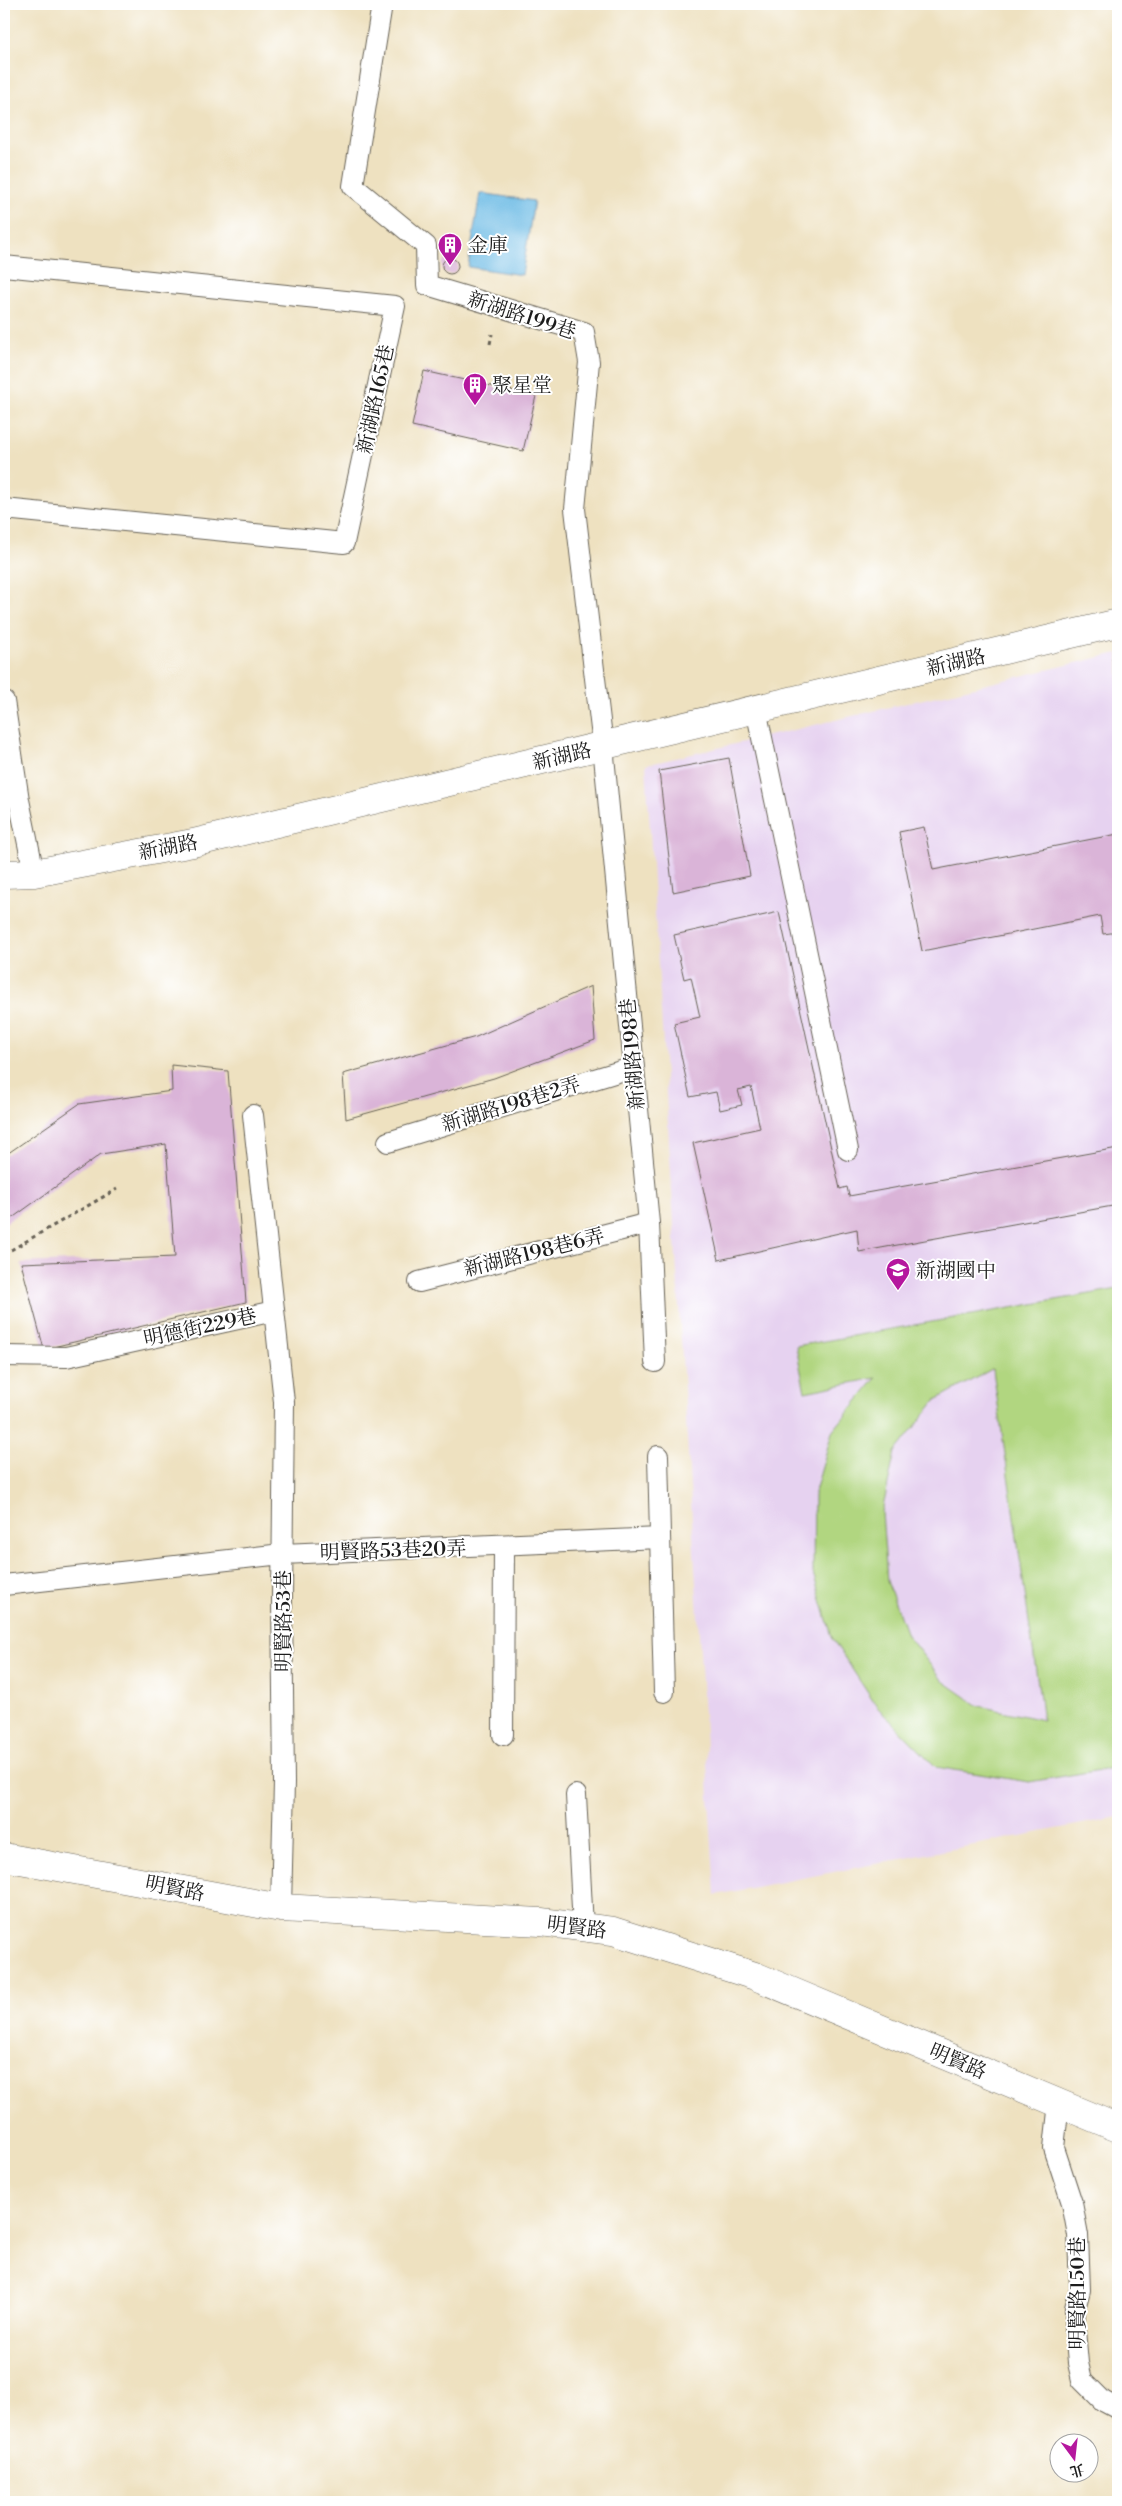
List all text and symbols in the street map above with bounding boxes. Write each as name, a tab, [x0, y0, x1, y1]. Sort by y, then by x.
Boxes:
building icon: 金庫	[437, 232, 463, 266]
place label: 金庫	[468, 234, 508, 259]
street label: 新湖路199巷	[464, 287, 579, 346]
street label: 新湖路165巷	[353, 342, 400, 456]
building icon: 聚星堂	[462, 372, 488, 406]
place label: 聚星堂	[492, 374, 552, 399]
street label: 新湖路	[924, 645, 988, 682]
street label: 新湖路	[530, 739, 594, 776]
street label: 新湖路	[136, 830, 200, 866]
street label: 新湖路198巷	[616, 997, 651, 1111]
street label: 新湖路198巷2弄	[439, 1072, 584, 1138]
street label: 新湖路198巷6弄	[461, 1224, 607, 1283]
school or university icon: 新湖國中	[885, 1257, 911, 1291]
place label: 新湖國中	[916, 1259, 996, 1284]
street label: 明德街229巷	[142, 1304, 259, 1353]
street label: 明賢路53巷20弄	[319, 1536, 467, 1567]
street label: 明賢路53巷	[272, 1570, 297, 1672]
street label: 明賢路	[143, 1871, 207, 1907]
street label: 明賢路	[546, 1912, 608, 1945]
street label: 明賢路	[925, 2039, 990, 2086]
street label: 明賢路150巷	[1066, 2237, 1091, 2349]
north arrow	[1050, 2434, 1100, 2484]
text: 北	[1068, 2459, 1086, 2480]

